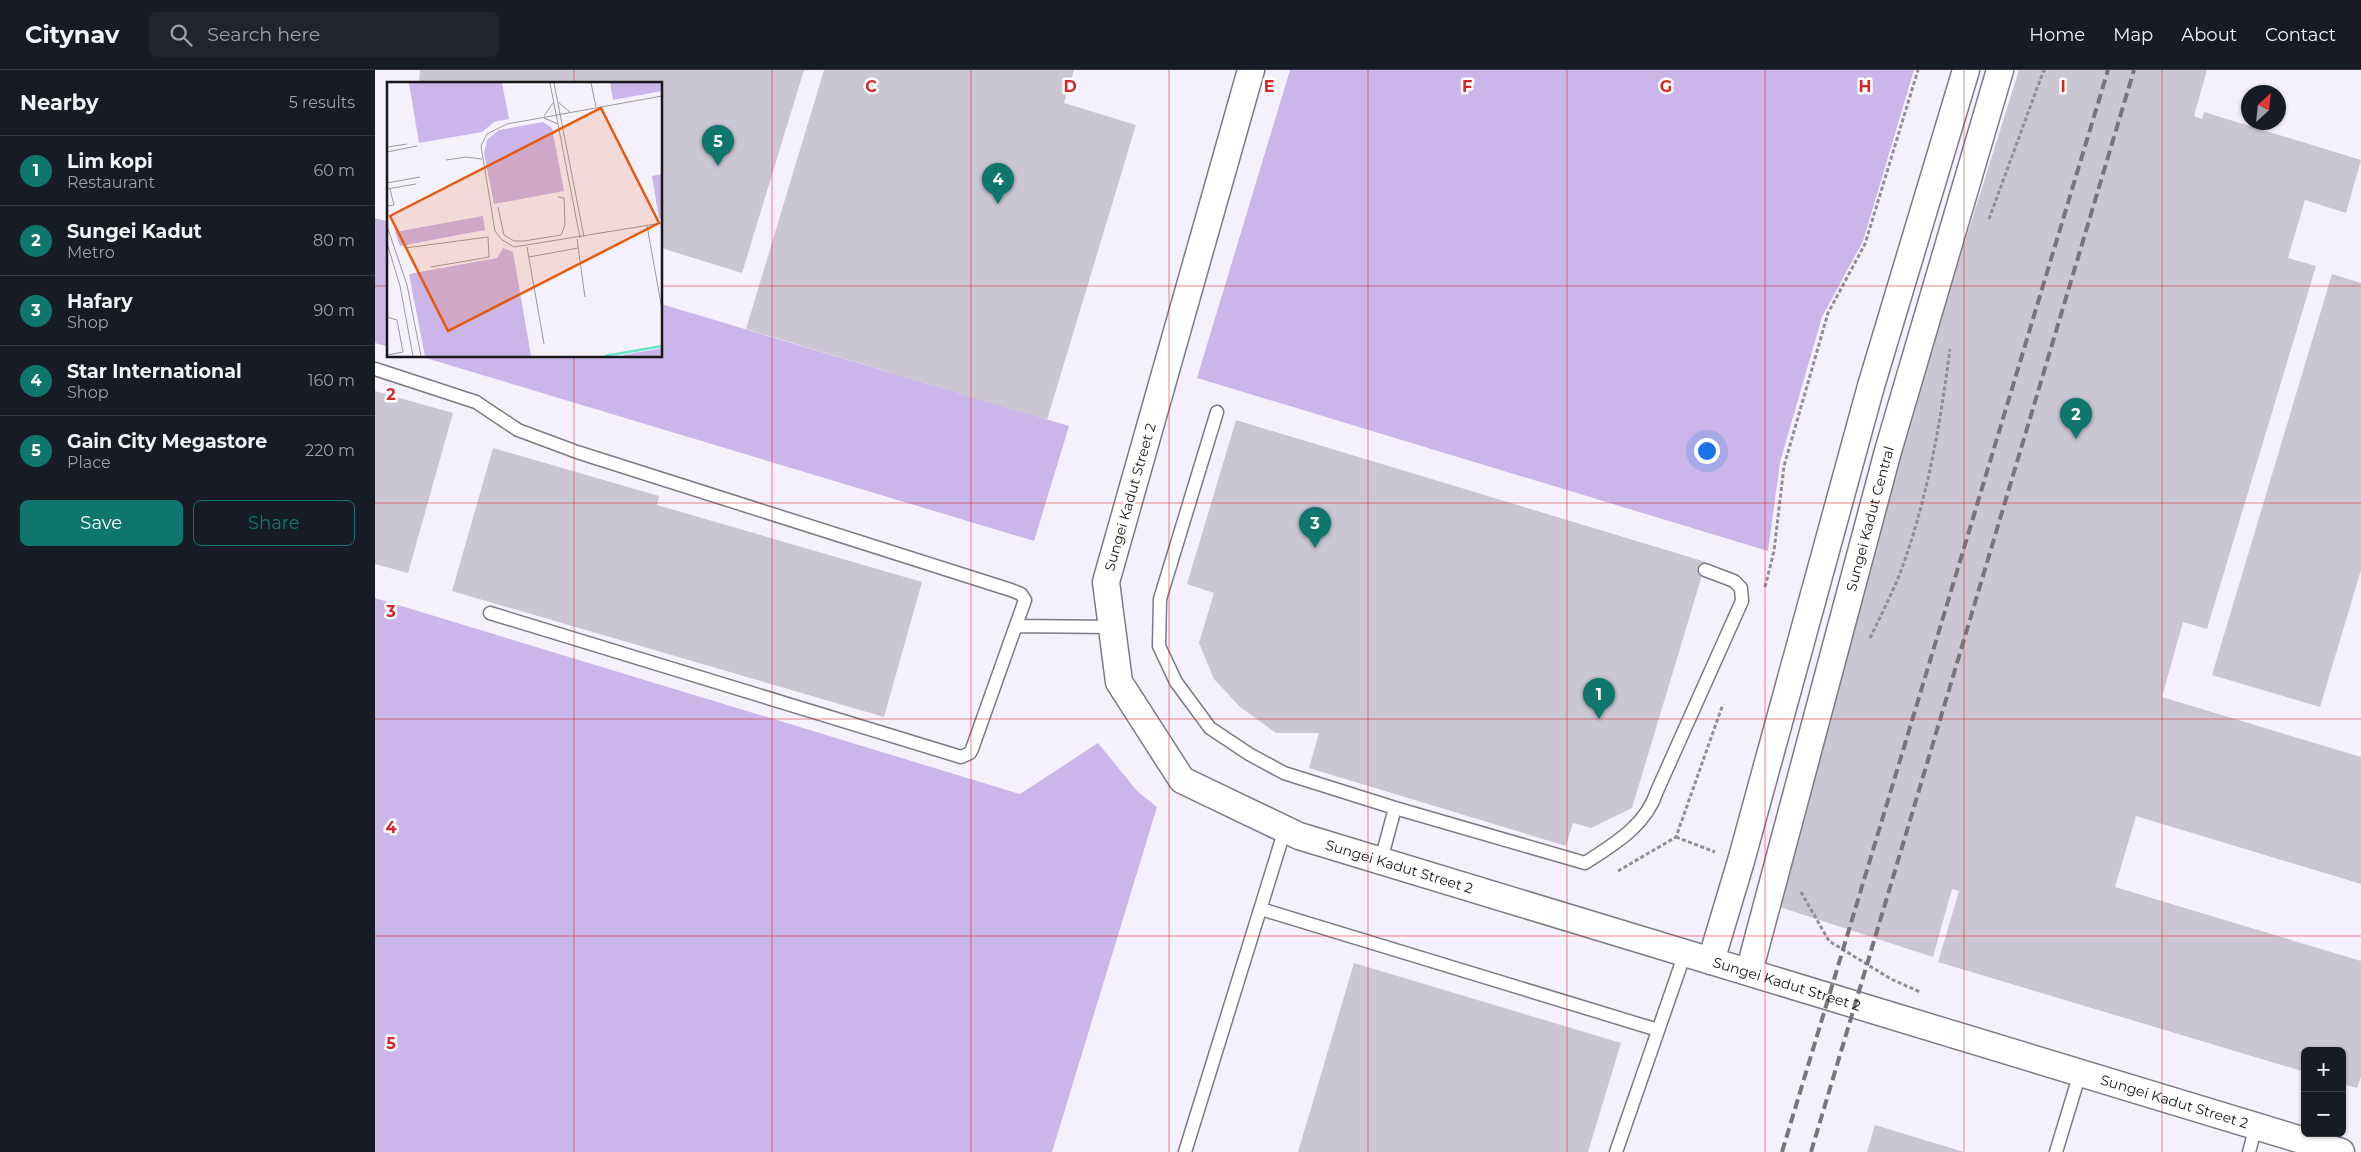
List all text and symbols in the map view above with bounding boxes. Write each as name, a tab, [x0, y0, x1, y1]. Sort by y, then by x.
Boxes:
search box	[149, 12, 499, 57]
text: Citynav	[25, 20, 119, 49]
icon: search	[167, 21, 195, 49]
text: Search here	[207, 23, 320, 46]
text: Home	[2029, 24, 2085, 46]
text: Map	[2113, 24, 2153, 46]
text: About	[2181, 24, 2237, 46]
text: Contact	[2265, 24, 2336, 46]
text: C	[865, 77, 877, 96]
text: D	[1063, 77, 1077, 96]
text: E	[1264, 77, 1274, 96]
text: F	[1462, 77, 1472, 96]
text: G	[1660, 77, 1672, 96]
text: H	[1859, 77, 1871, 96]
text: I	[2060, 77, 2066, 96]
inset map	[387, 82, 663, 358]
north arrow	[2241, 85, 2286, 130]
text: Nearby	[20, 90, 99, 115]
text: 5 results	[289, 93, 355, 112]
pin: 5	[702, 125, 734, 166]
text: Lim kopi	[67, 150, 153, 173]
text: 1	[33, 161, 39, 180]
text: 60 m	[313, 161, 355, 180]
pin: 4	[982, 163, 1014, 204]
text: Restaurant	[67, 173, 155, 192]
text: Sungei Kadut	[67, 220, 202, 243]
text: 2	[31, 231, 41, 250]
text: 80 m	[313, 231, 355, 250]
text: Metro	[67, 243, 115, 262]
text: Hafary	[67, 290, 133, 313]
text: 3	[31, 301, 41, 320]
text: 90 m	[313, 301, 355, 320]
text: Shop	[67, 313, 109, 332]
text: Star International	[67, 360, 242, 383]
text: 4	[30, 371, 42, 390]
text: 160 m	[308, 371, 355, 390]
text: Shop	[67, 383, 109, 402]
text: 2	[386, 385, 396, 404]
pin: 2	[2060, 398, 2092, 439]
street label: Sungei Kadut Street 2	[1100, 421, 1160, 573]
text: Gain City Megastore	[67, 430, 267, 453]
your location	[1694, 438, 1720, 464]
text: 5	[31, 441, 41, 460]
text: 220 m	[305, 441, 355, 460]
street label: Sungei Kadut Central	[1842, 444, 1898, 593]
text: Place	[67, 453, 111, 472]
button: Save	[20, 500, 183, 546]
button: Share	[193, 500, 355, 546]
pin: 3	[1299, 507, 1331, 548]
text: 3	[385, 602, 396, 621]
pin: 1	[1583, 678, 1615, 719]
text: 4	[385, 818, 397, 837]
street label: Sungei Kadut Street 2	[1323, 836, 1475, 897]
street label: Sungei Kadut Street 2	[1711, 953, 1863, 1015]
text: 5	[386, 1034, 396, 1053]
map controls	[2301, 1047, 2346, 1137]
button: +	[2301, 1047, 2346, 1092]
street label: Sungei Kadut Street 2	[2098, 1071, 2250, 1132]
button: −	[2301, 1092, 2346, 1137]

